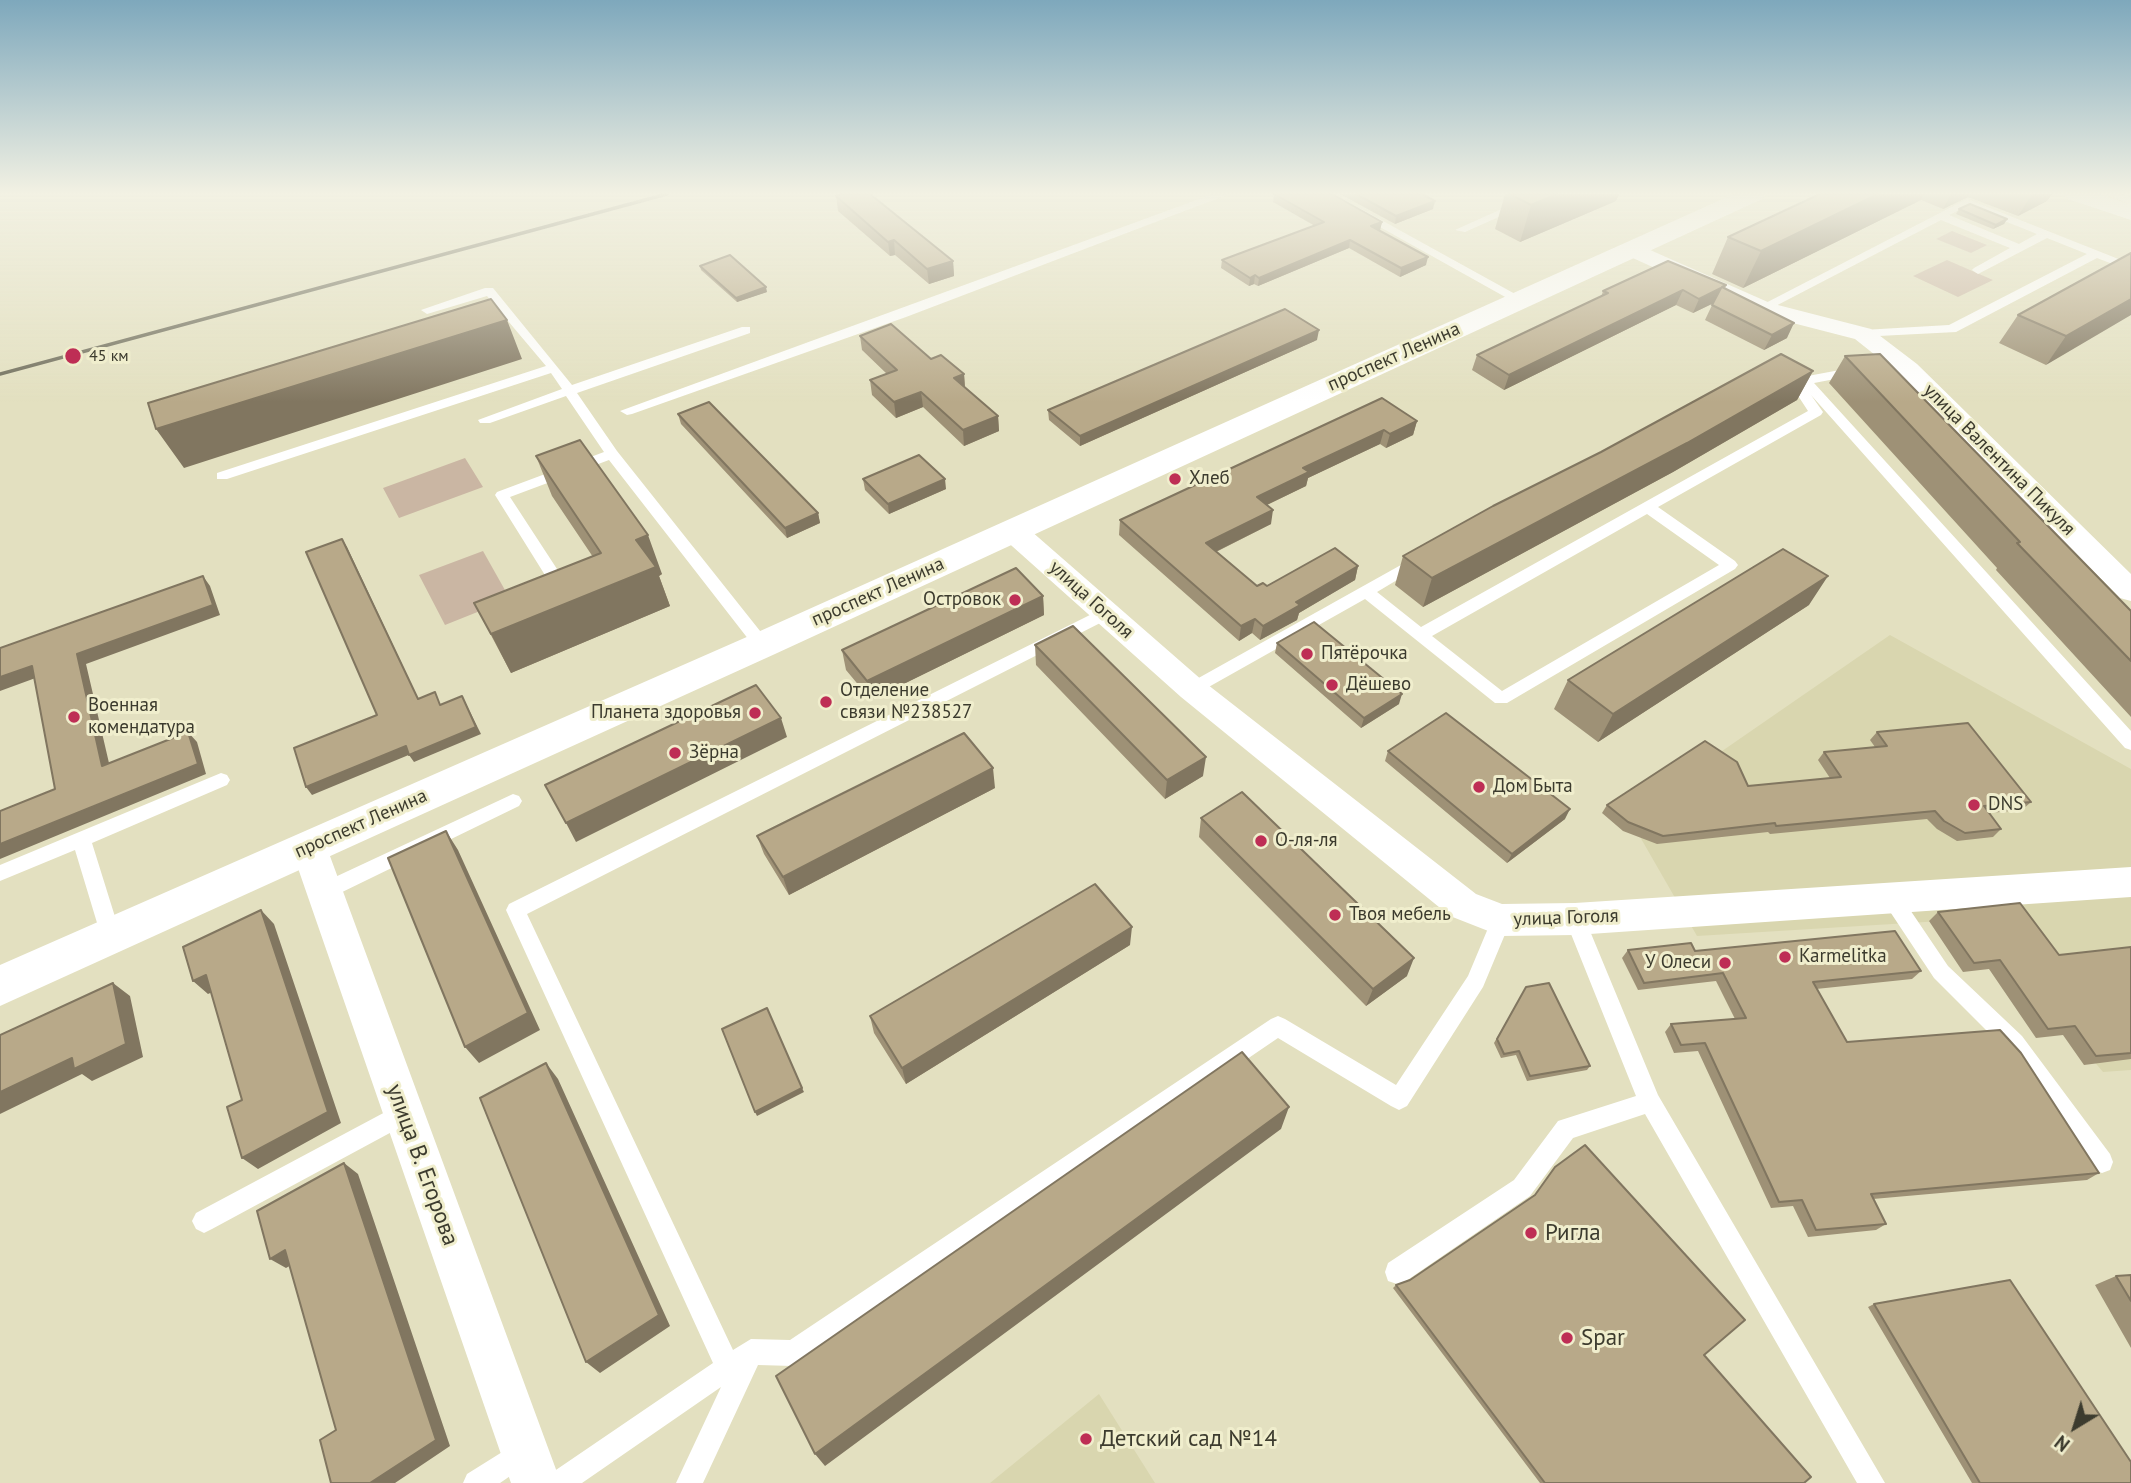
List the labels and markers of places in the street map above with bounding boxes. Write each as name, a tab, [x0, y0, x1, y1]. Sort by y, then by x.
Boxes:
marker: 45 км	[63, 346, 83, 366]
place label: 45 км	[89, 346, 129, 366]
place label: Хлеб	[1189, 468, 1230, 490]
marker: Хлеб	[1167, 471, 1183, 487]
place label: Островок	[923, 589, 1001, 611]
marker: Островок	[1007, 592, 1023, 608]
place label: Пятёрочка	[1321, 643, 1408, 665]
marker: Пятёрочка	[1299, 646, 1315, 662]
place label: Дёшево	[1346, 674, 1411, 696]
marker: Дёшево	[1324, 677, 1340, 693]
place label: Отделение связи №238527	[840, 680, 972, 724]
marker: Отделение связи №238527	[818, 694, 834, 710]
place label: Военная комендатура	[88, 695, 195, 739]
place label: Планета здоровья	[591, 702, 741, 724]
marker: Планета здоровья	[747, 705, 763, 721]
marker: Военная комендатура	[66, 709, 82, 725]
place label: Зёрна	[689, 742, 739, 764]
marker: Зёрна	[667, 745, 683, 761]
place label: Дом Быта	[1493, 776, 1573, 798]
marker: Дом Быта	[1471, 779, 1487, 795]
place label: DNS	[1988, 794, 2023, 816]
marker: DNS	[1966, 797, 1982, 813]
place label: О-ля-ля	[1275, 830, 1338, 852]
marker: О-ля-ля	[1253, 833, 1269, 849]
place label: Твоя мебель	[1349, 904, 1451, 926]
marker: Твоя мебель	[1327, 907, 1343, 923]
place label: Karmelitka	[1799, 946, 1887, 968]
marker: Karmelitka	[1777, 949, 1793, 965]
place label: У Олеси	[1645, 952, 1711, 974]
marker: У Олеси	[1717, 955, 1733, 971]
place label: Ригла	[1545, 1219, 1601, 1247]
marker: Ригла	[1523, 1225, 1539, 1241]
place label: Spar	[1581, 1324, 1625, 1352]
marker: Spar	[1559, 1330, 1575, 1346]
place label: Детский сад №14	[1100, 1425, 1277, 1453]
marker: Детский сад №14	[1078, 1431, 1094, 1447]

